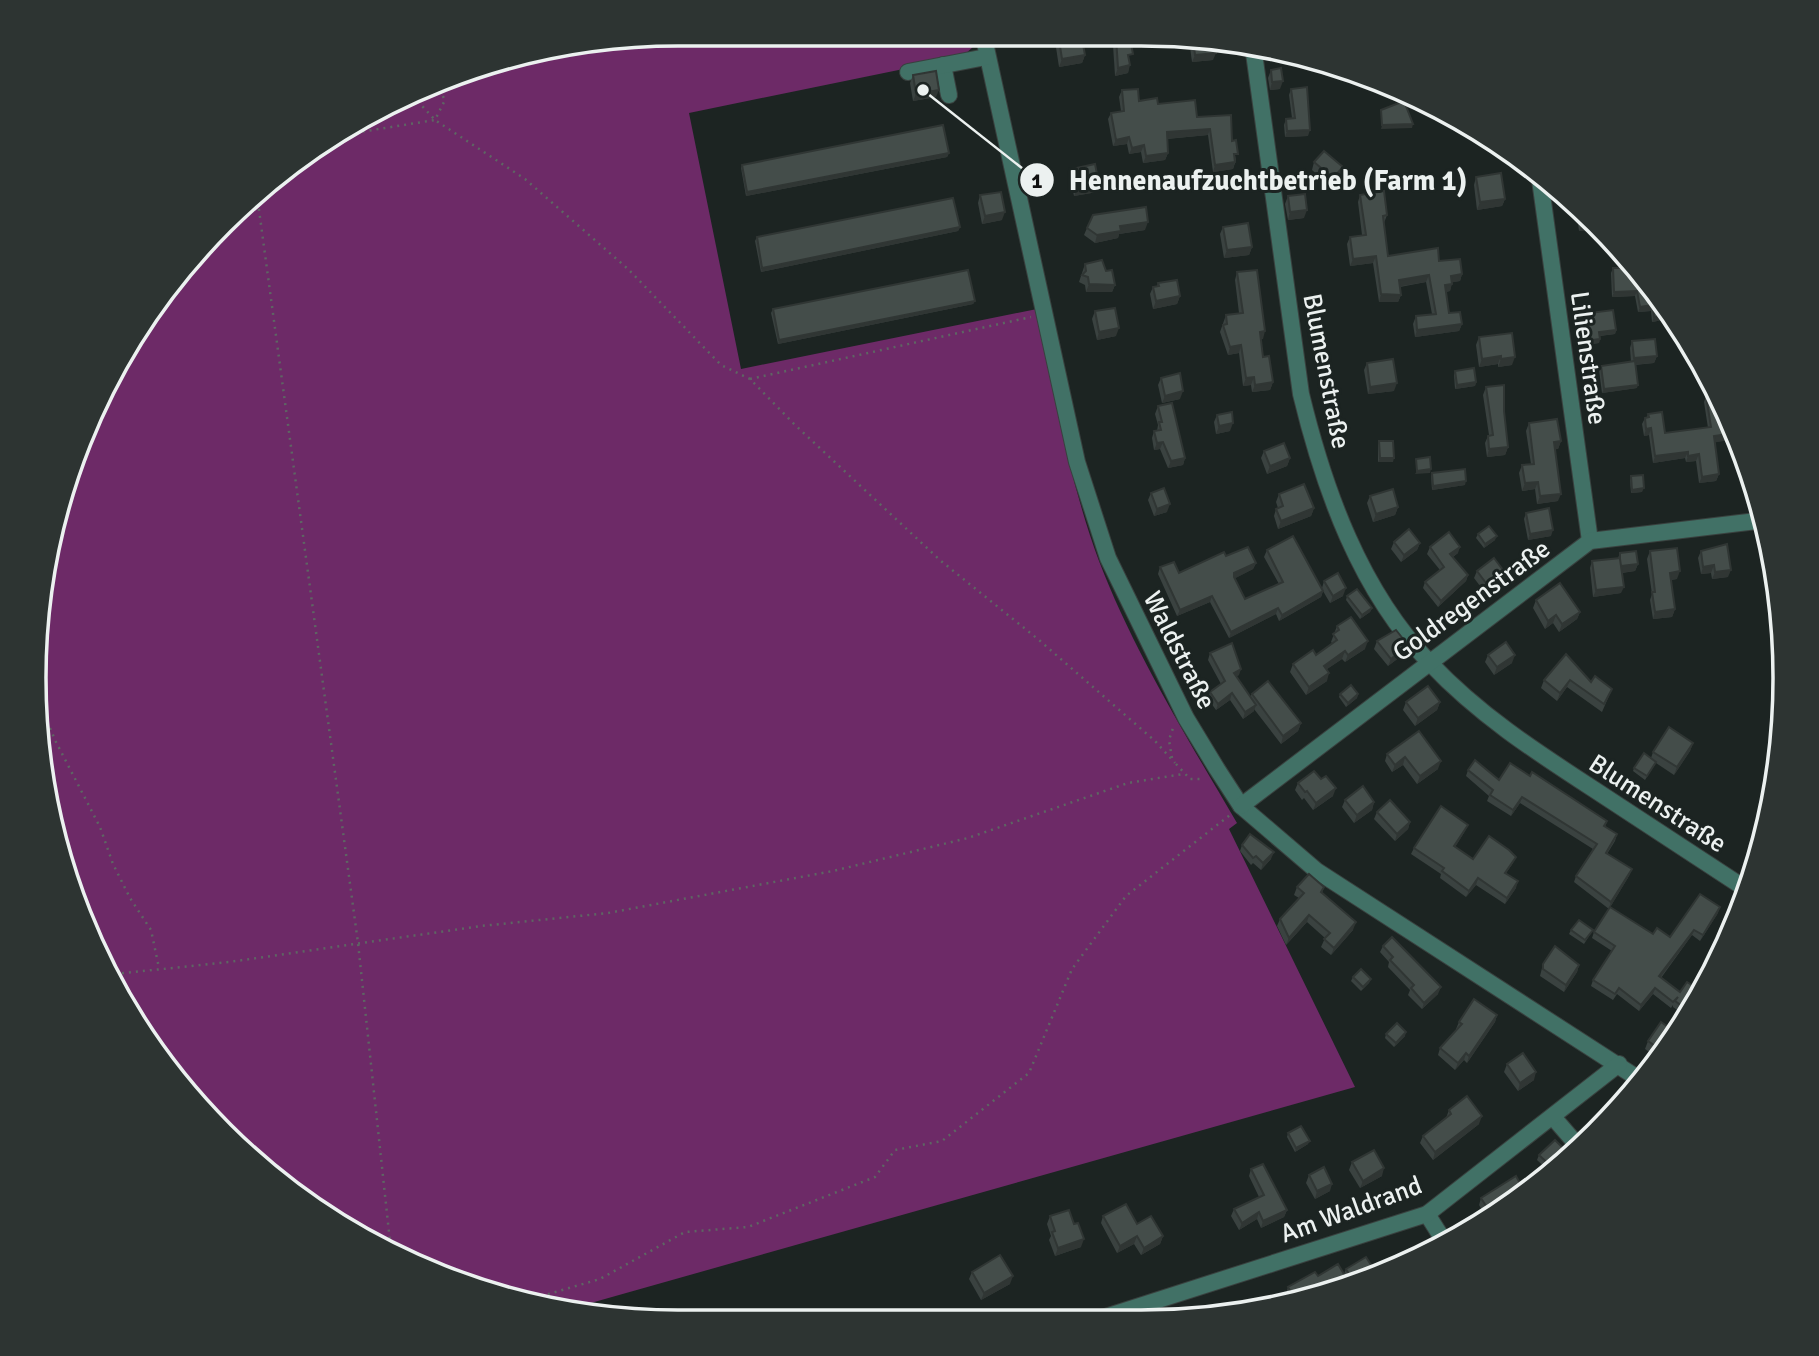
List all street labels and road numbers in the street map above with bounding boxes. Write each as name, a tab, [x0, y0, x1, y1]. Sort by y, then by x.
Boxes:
street label: Lilienstraße	[1563, 289, 1613, 427]
street label: Blumenstraße	[1295, 291, 1357, 452]
street label: Goldregenstraße	[1387, 533, 1557, 669]
street label: Waldstraße	[1136, 586, 1222, 715]
street label: Blumenstraße	[1583, 748, 1732, 860]
street label: Am Waldrand	[1276, 1170, 1427, 1250]

